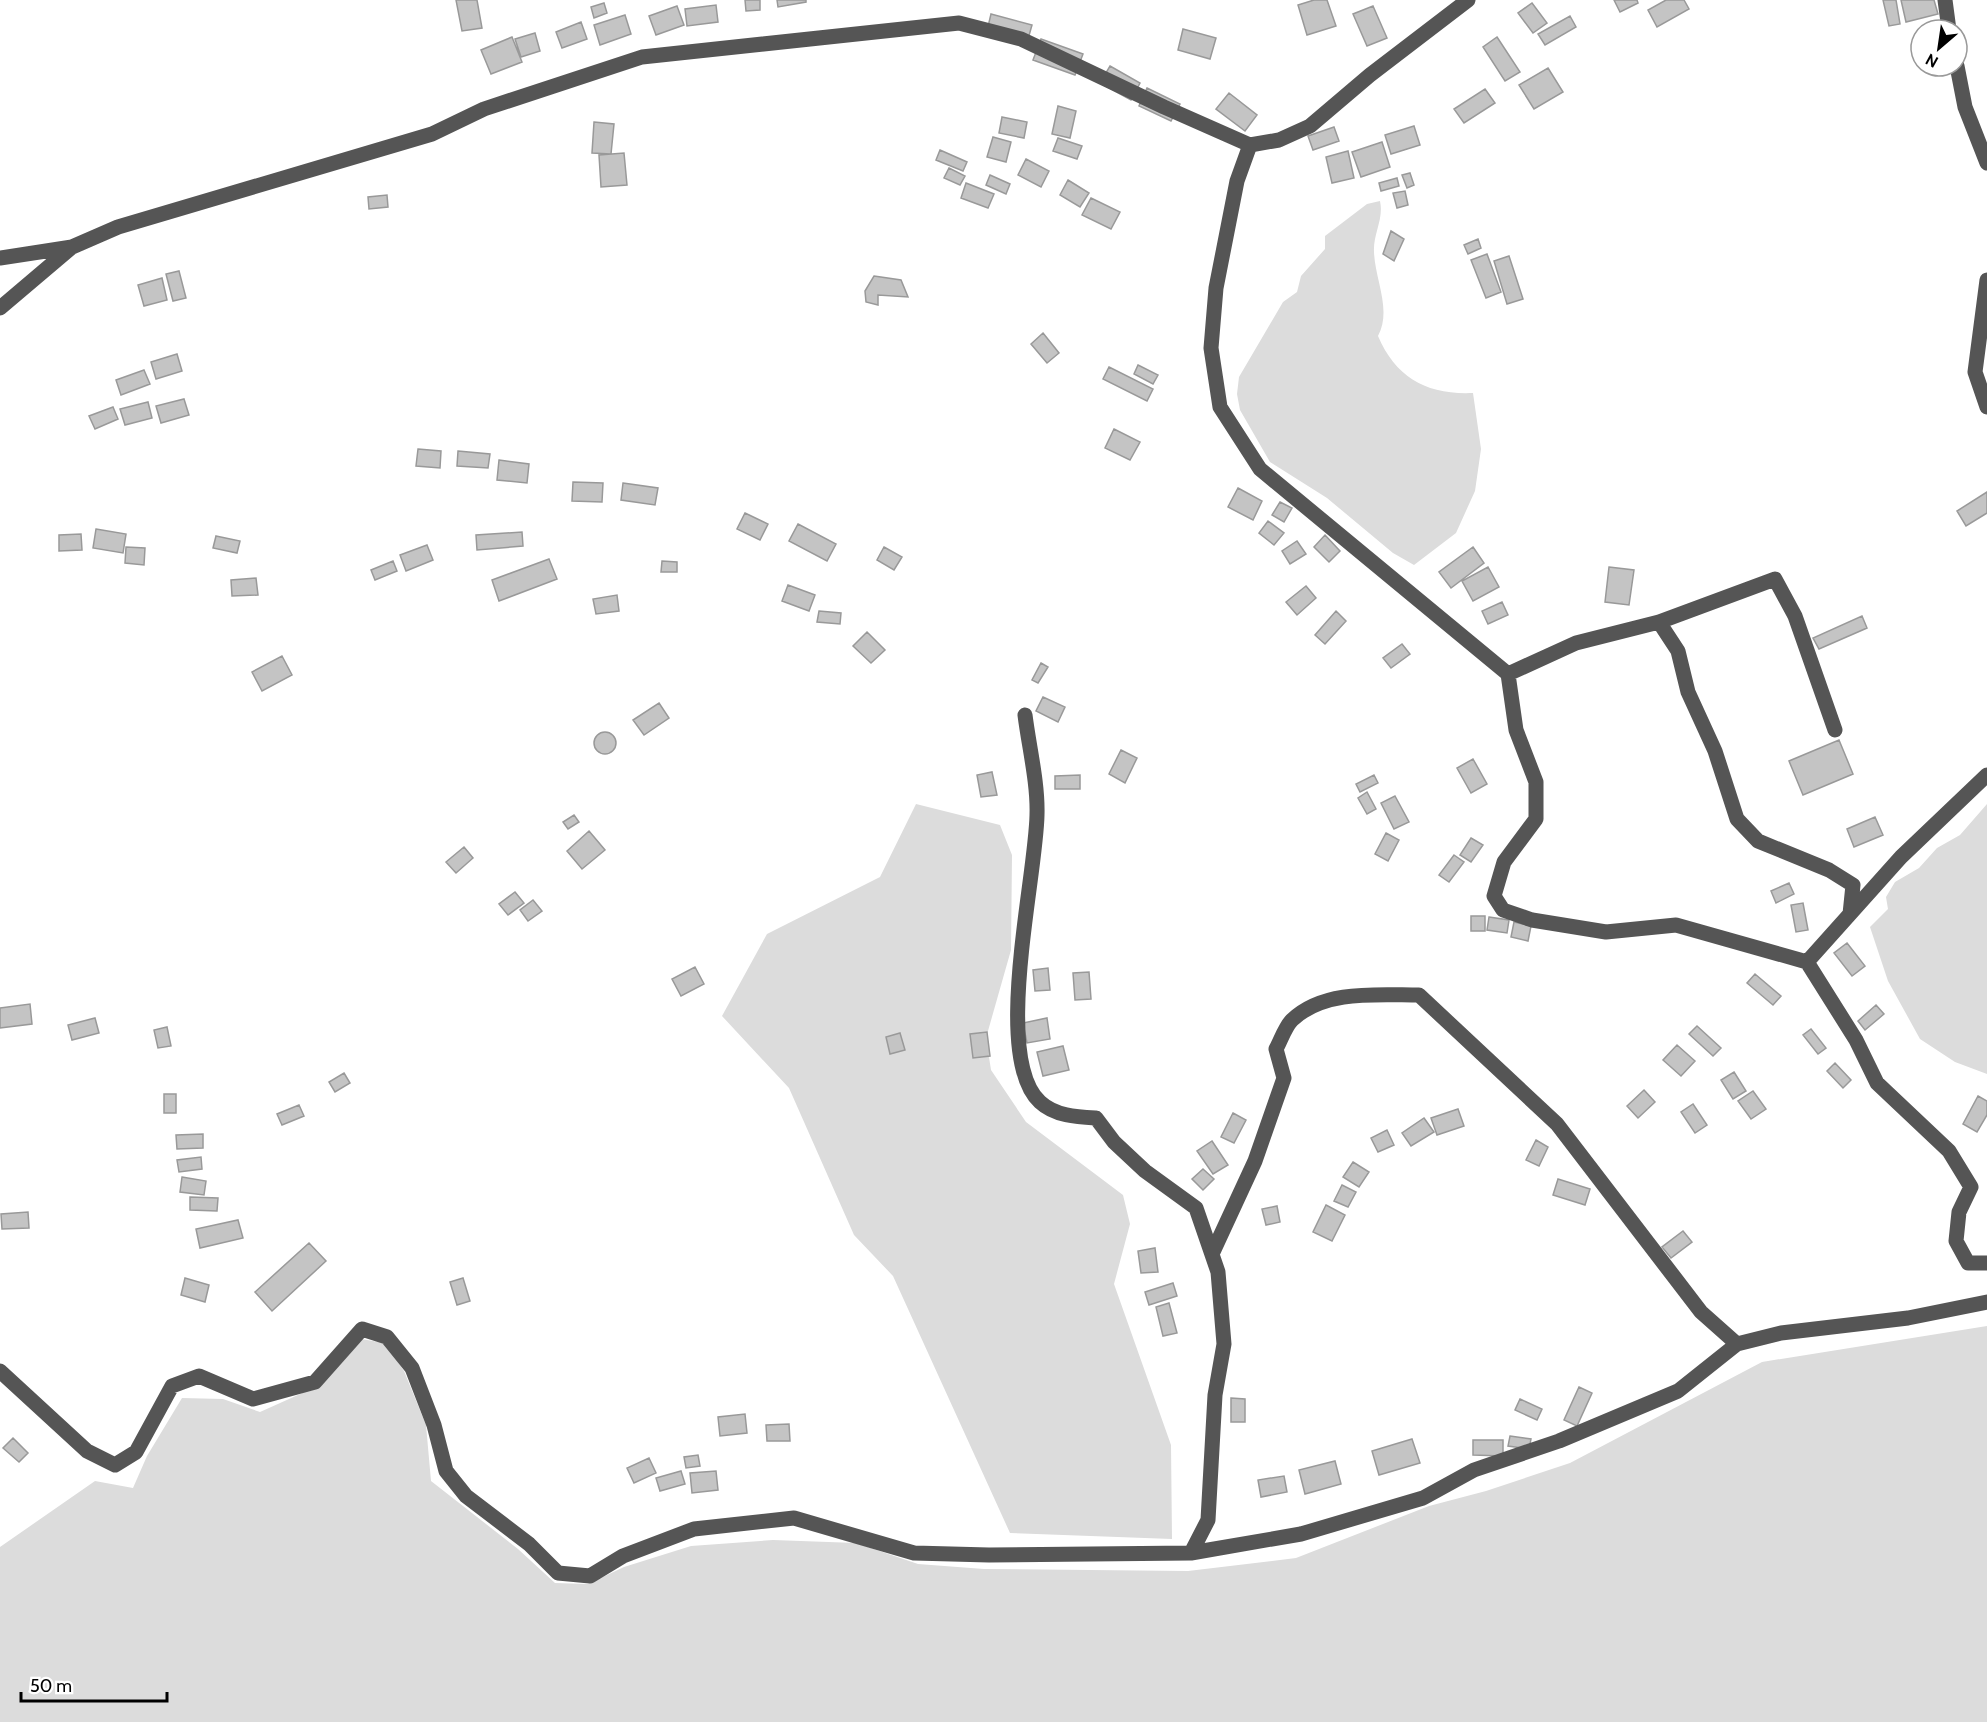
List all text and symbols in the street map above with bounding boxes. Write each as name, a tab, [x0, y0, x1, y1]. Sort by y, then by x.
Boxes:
north arrow	[1909, 18, 1969, 78]
text: N	[1922, 50, 1942, 72]
scale bar	[21, 1665, 166, 1703]
text: 50 m	[30, 1675, 72, 1697]

